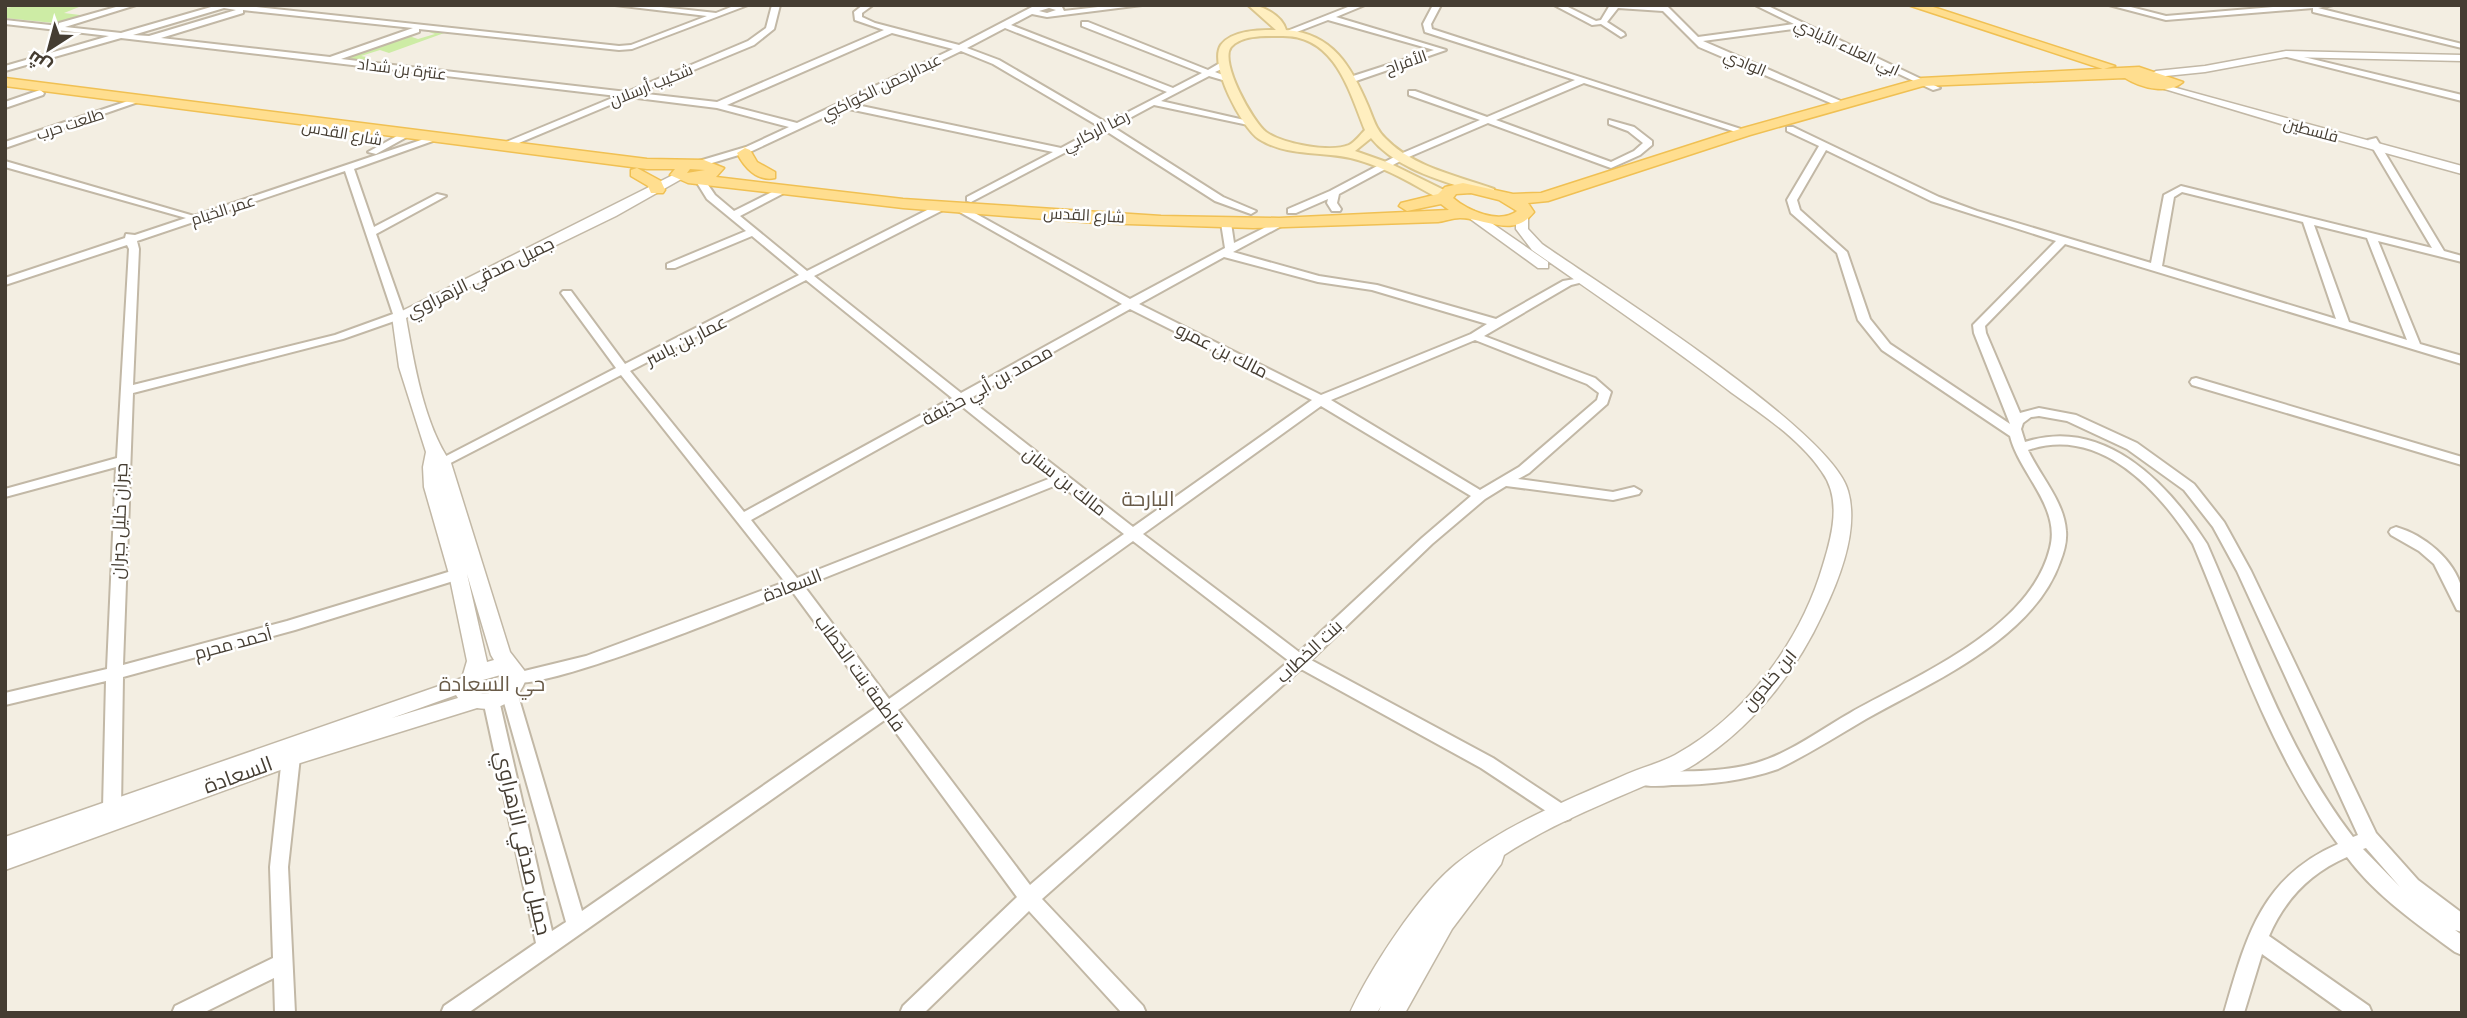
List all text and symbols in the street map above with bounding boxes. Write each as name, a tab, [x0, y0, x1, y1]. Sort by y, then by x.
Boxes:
north arrow	[14, 14, 84, 84]
street label: ابي العلاء الأيادي	[1790, 14, 1903, 83]
text: ش	[23, 46, 56, 79]
street label: الأفراح	[1383, 46, 1430, 80]
street label: الوادي	[1719, 46, 1769, 84]
street label: عبدالرحمن الكواكبي	[818, 50, 946, 128]
street label: عنترة بن شداد	[356, 54, 448, 85]
street label: شكيب أرسلان	[606, 60, 696, 111]
street label: طلعت حرب	[34, 104, 106, 144]
street label: رضا الركابي	[1059, 106, 1134, 159]
street label: فلسطين	[2281, 114, 2341, 147]
street label: شارع القدس	[300, 117, 384, 151]
street label: عمر الخيام	[188, 191, 258, 231]
street label: شارع القدس	[1043, 203, 1125, 229]
street label: جميل صدقي الزهراوي	[403, 232, 559, 325]
street label: عمار بن ياسر	[641, 311, 731, 371]
street label: مالك بن عمرو	[1172, 318, 1271, 383]
street label: محمد بن أبي حذيفة	[918, 340, 1058, 433]
street label: مالك بن سنان	[1019, 442, 1111, 521]
street label: جبران خليل جبران	[106, 462, 133, 580]
district label: البارحة	[1121, 487, 1175, 511]
street label: السعادة	[760, 564, 824, 606]
street label: فاطمة بنت الخطاب	[811, 611, 909, 735]
street label: بنت الخطاب	[1272, 615, 1346, 687]
street label: أحمد محرم	[192, 622, 275, 665]
street label: ابن خلدون	[1737, 645, 1801, 715]
district label: حي السعادة	[439, 672, 545, 700]
street label: جميل صدقي الزهراوي	[486, 748, 556, 938]
street label: السعادة	[200, 752, 276, 798]

